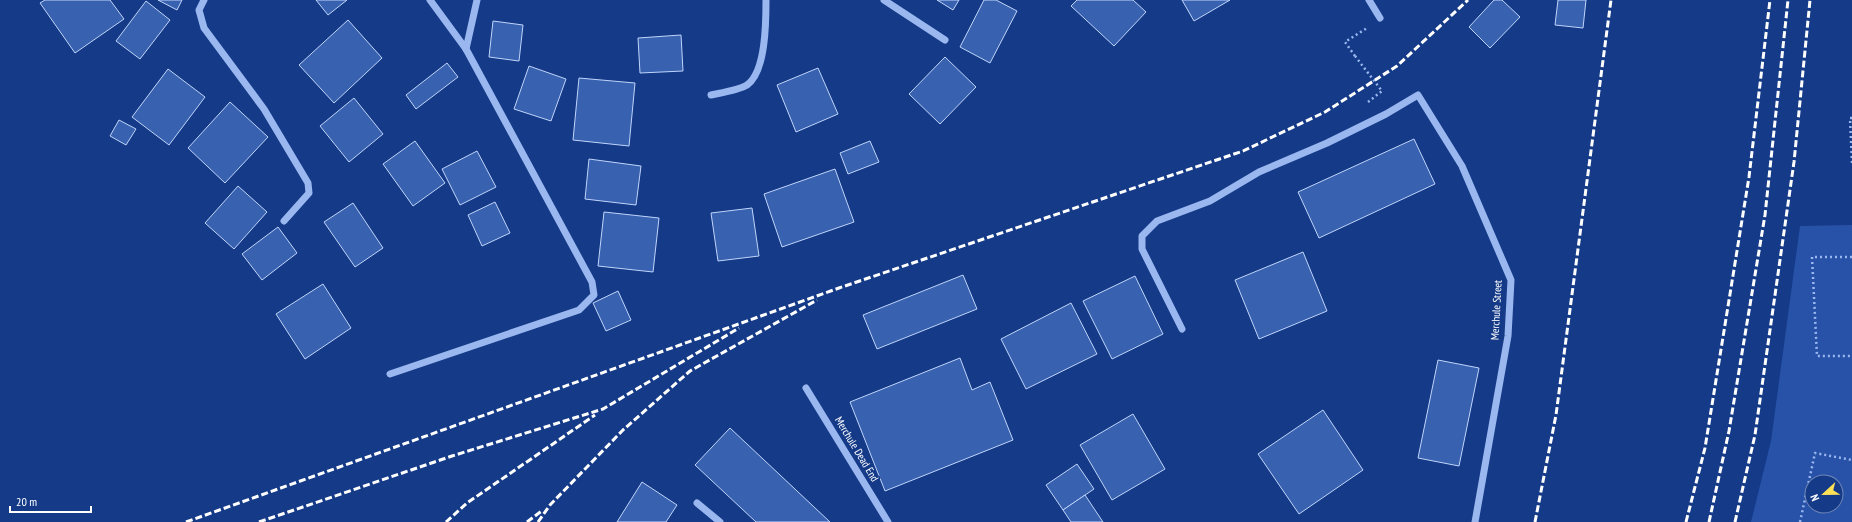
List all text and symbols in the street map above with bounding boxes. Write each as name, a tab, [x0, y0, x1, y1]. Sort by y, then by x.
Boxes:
street label: Merchule Street	[1487, 280, 1505, 340]
street label: Merchule Dead End	[832, 414, 882, 484]
north arrow	[1804, 474, 1844, 514]
scale bar	[10, 488, 91, 514]
text: N	[1807, 492, 1822, 503]
text: 20 m	[16, 494, 37, 509]

